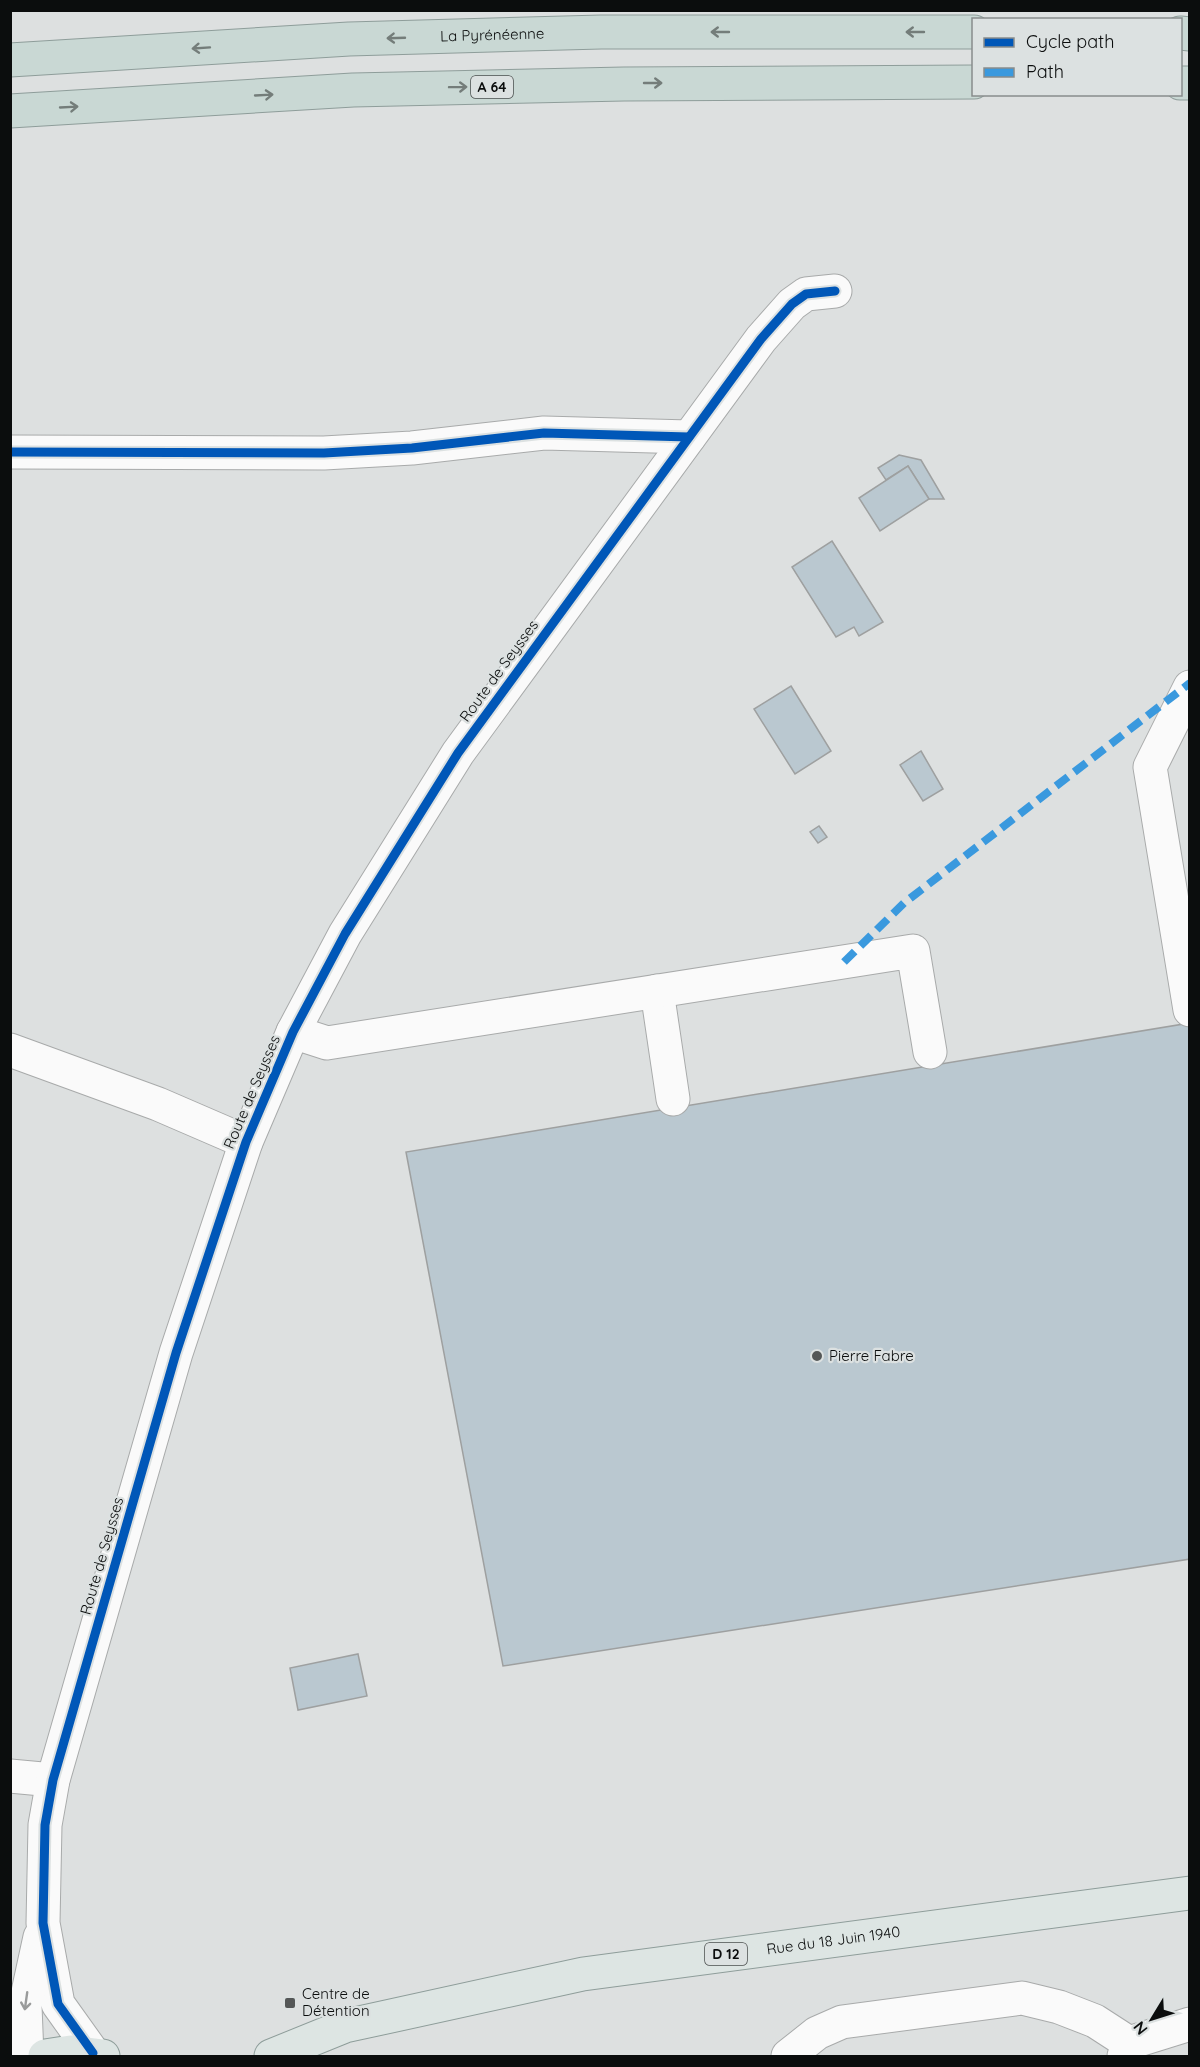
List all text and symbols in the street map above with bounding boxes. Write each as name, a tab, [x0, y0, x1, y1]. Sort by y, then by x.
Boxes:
legend	[972, 18, 1182, 96]
street label: La Pyrénéenne	[440, 24, 545, 45]
one-way arrow	[711, 26, 731, 38]
one-way arrow	[906, 26, 926, 38]
text: Cycle path	[1026, 30, 1114, 53]
one-way arrow	[386, 32, 406, 43]
one-way arrow	[192, 43, 212, 54]
text: Path	[1026, 60, 1064, 83]
road number: A 64	[471, 76, 513, 98]
one-way arrow	[643, 77, 663, 89]
one-way arrow	[448, 82, 468, 93]
one-way arrow	[253, 90, 273, 101]
one-way arrow	[58, 101, 78, 112]
street label: Route de Seysses	[455, 616, 542, 725]
street label: Route de Seysses	[219, 1032, 284, 1151]
place label: Pierre Fabre	[829, 1346, 914, 1365]
marker: Pierre Fabre	[810, 1349, 824, 1363]
street label: Route de Seysses	[76, 1495, 127, 1617]
street label: Rue du 18 Juin 1940	[765, 1922, 901, 1958]
road number: D 12	[705, 1943, 747, 1965]
place label: Centre de Détention	[302, 1984, 370, 2020]
north arrow	[1122, 1989, 1182, 2049]
one-way arrow	[21, 1991, 32, 2010]
marker: Centre de Détention	[283, 1996, 297, 2010]
text: N	[1129, 2017, 1152, 2039]

